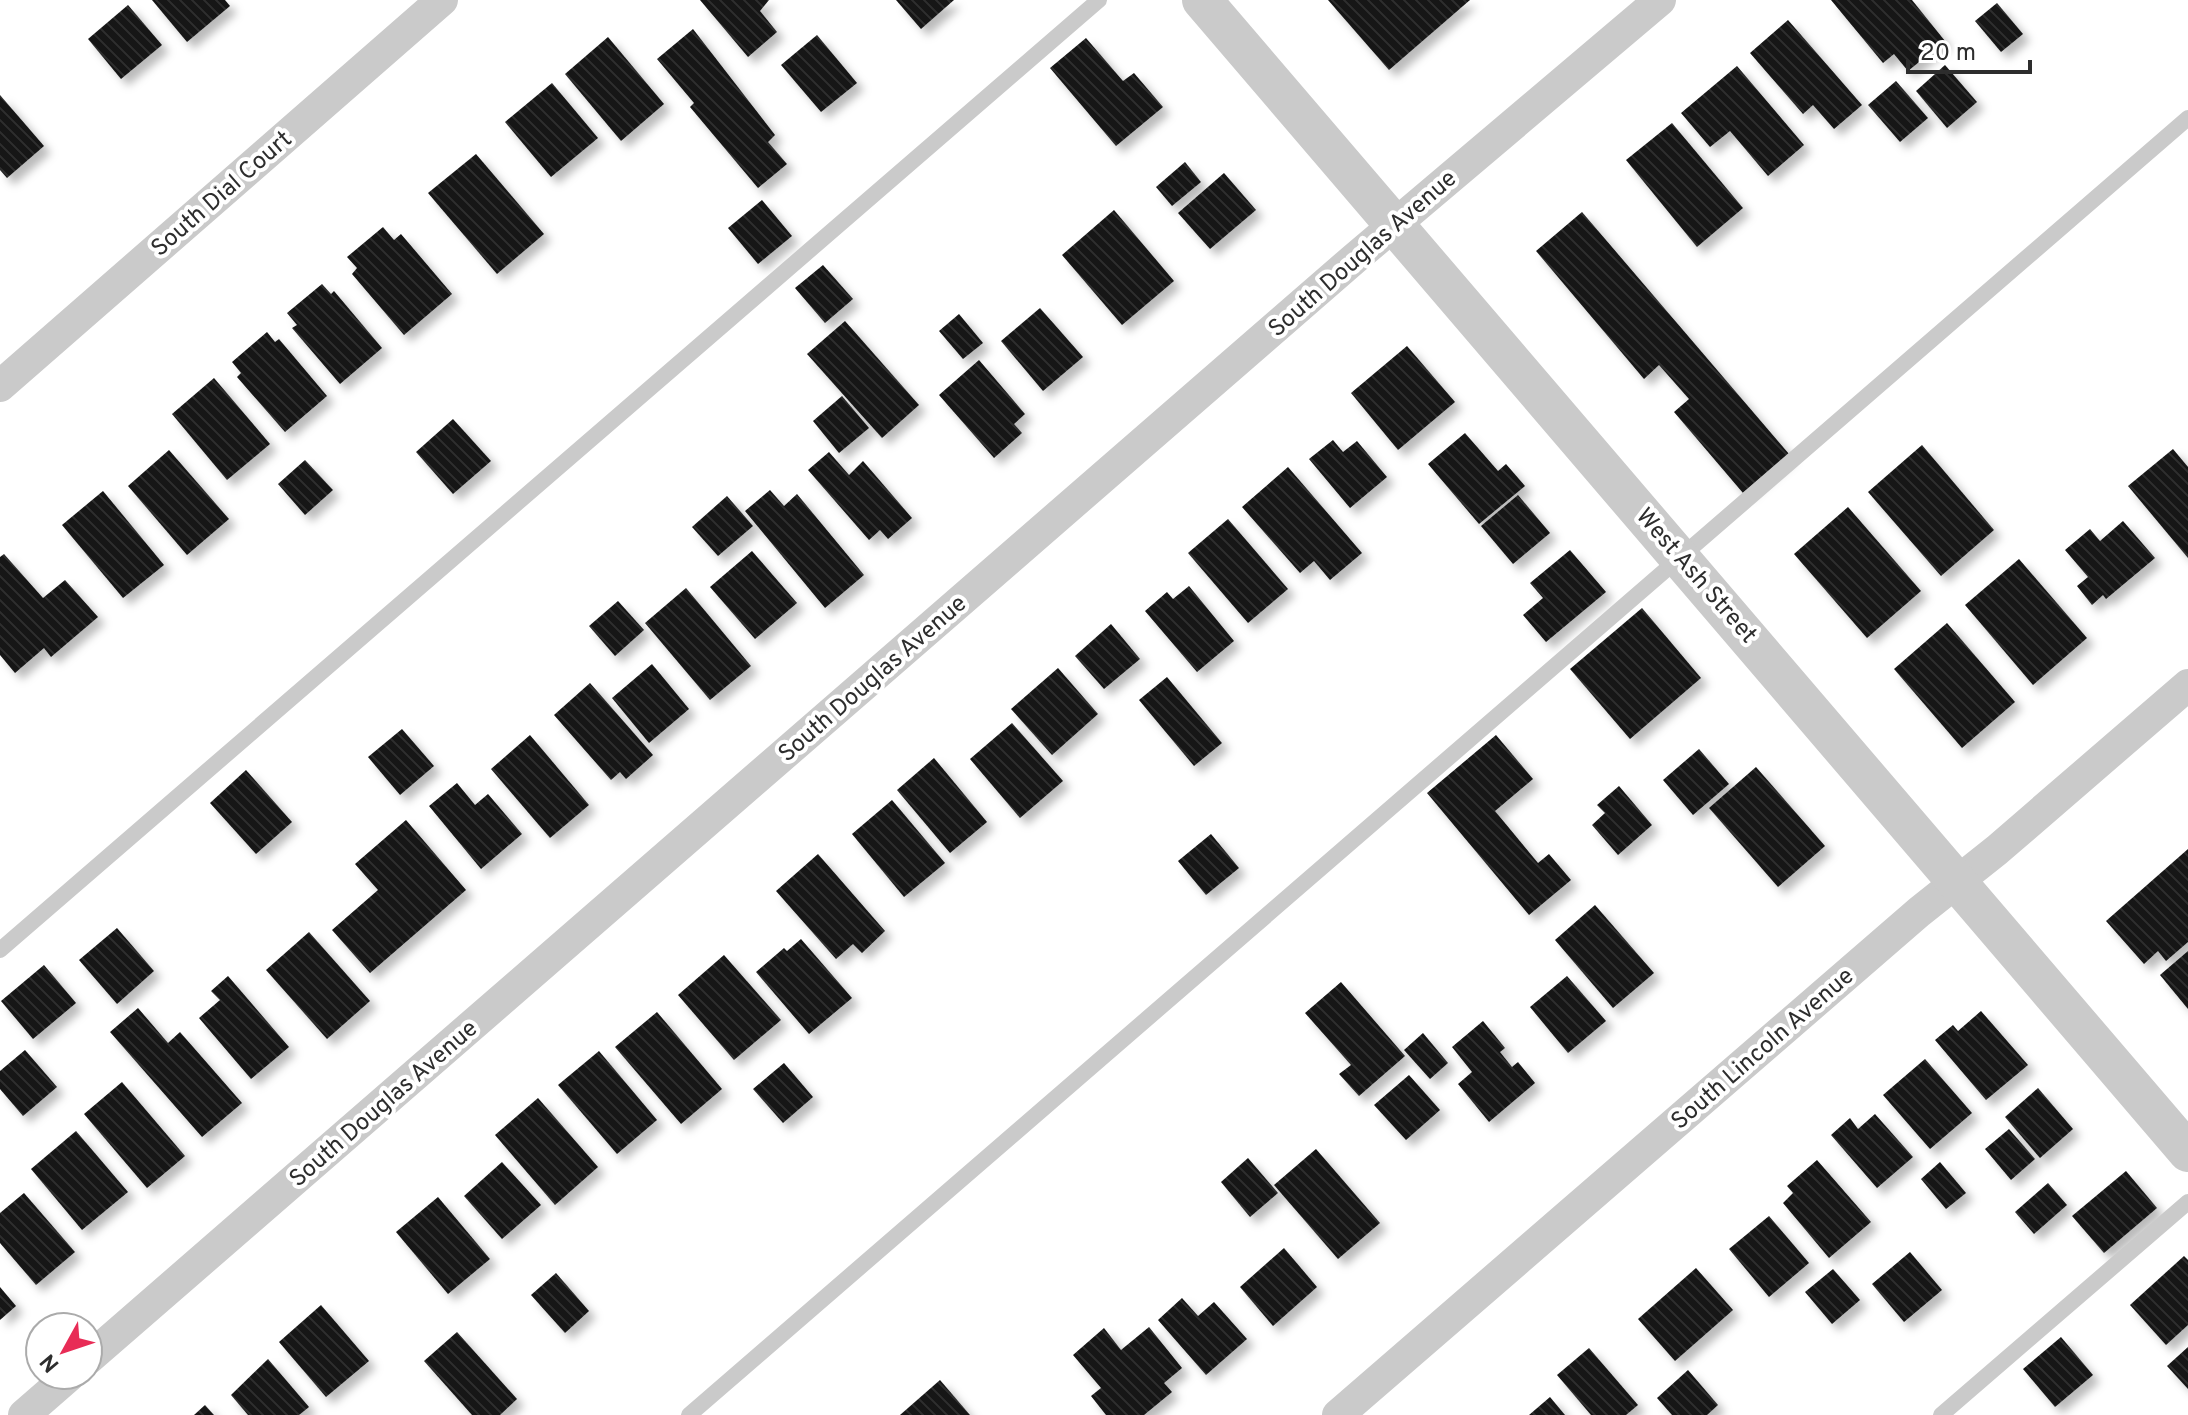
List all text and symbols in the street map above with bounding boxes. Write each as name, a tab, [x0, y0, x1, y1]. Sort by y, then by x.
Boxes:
scale bar	[1908, 24, 2030, 74]
text: 20 m	[1920, 39, 1976, 69]
street label: South Dial Court	[146, 125, 299, 264]
street label: South Douglas Avenue	[1263, 164, 1464, 345]
street label: West Ash Street	[1628, 502, 1763, 650]
street label: South Douglas Avenue	[773, 589, 974, 770]
street label: South Lincoln Avenue	[1666, 962, 1861, 1137]
street label: South Douglas Avenue	[284, 1014, 485, 1195]
north arrow	[24, 1311, 104, 1391]
text: N	[35, 1348, 66, 1377]

